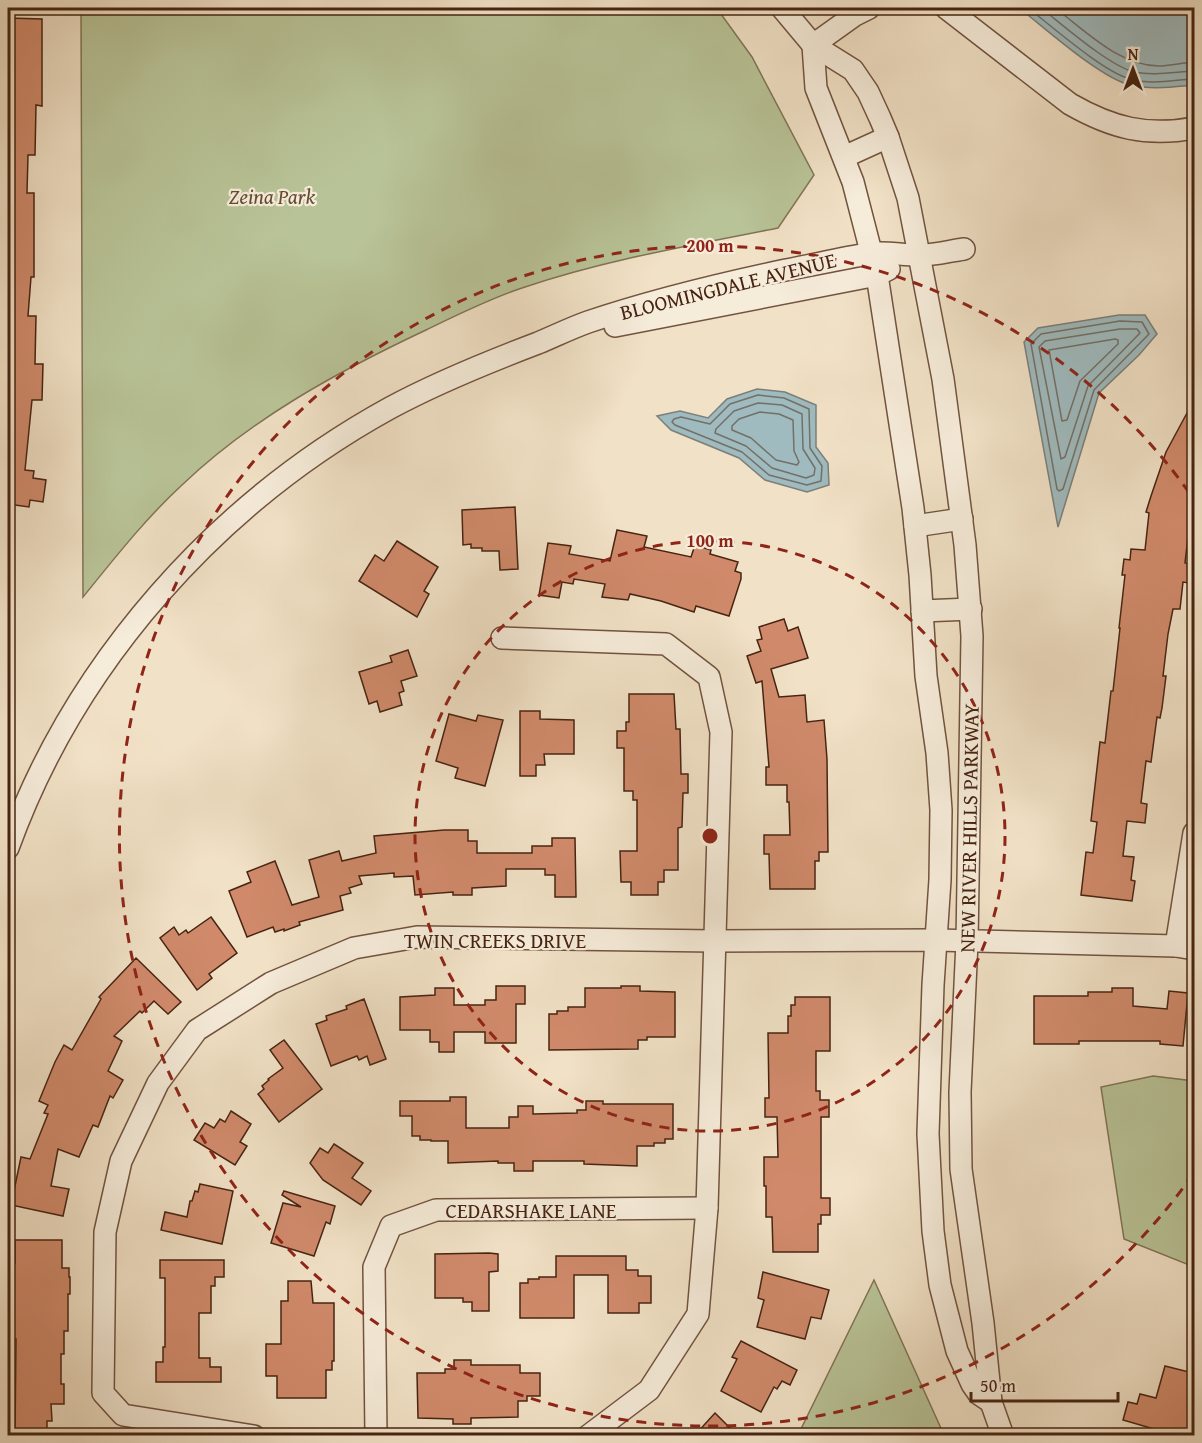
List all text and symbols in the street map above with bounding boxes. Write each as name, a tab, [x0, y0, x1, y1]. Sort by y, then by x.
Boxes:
north arrow	[1103, 39, 1163, 99]
text: N	[1128, 42, 1139, 66]
park label: Zeina Park	[229, 181, 316, 212]
text: 200 m	[686, 232, 734, 259]
street label: BLOOMINGDALE AVENUE	[617, 244, 840, 328]
text: 100 m	[686, 527, 734, 554]
street label: NEW RIVER HILLS PARKWAY	[951, 703, 987, 953]
centre of rings	[700, 826, 720, 846]
street label: TWIN CREEKS DRIVE	[404, 925, 586, 956]
street label: CEDARSHAKE LANE	[446, 1195, 617, 1226]
scale bar	[971, 1365, 1118, 1403]
text: 50 m	[980, 1372, 1016, 1399]

